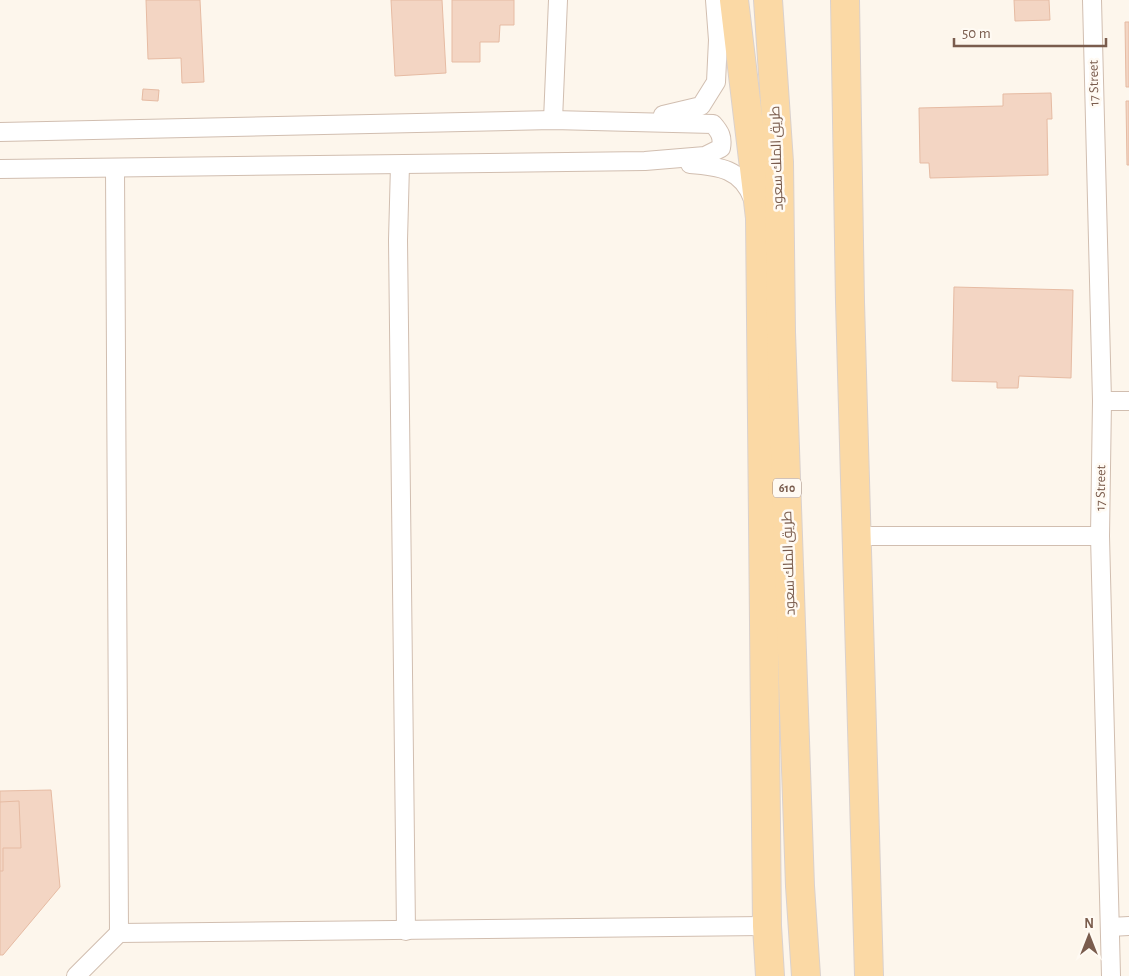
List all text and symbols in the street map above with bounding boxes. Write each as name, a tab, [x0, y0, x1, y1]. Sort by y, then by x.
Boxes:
scale bar	[954, 15, 1106, 47]
text: 50 m	[962, 26, 991, 41]
street label: 17 Street	[1087, 59, 1101, 106]
street label: طريق الملك سعود	[768, 105, 787, 211]
street label: 17 Street	[1094, 464, 1108, 511]
road number: 610	[773, 478, 801, 498]
street label: طريق الملك سعود	[780, 510, 799, 616]
north arrow	[1064, 911, 1114, 961]
text: N	[1084, 917, 1094, 931]

